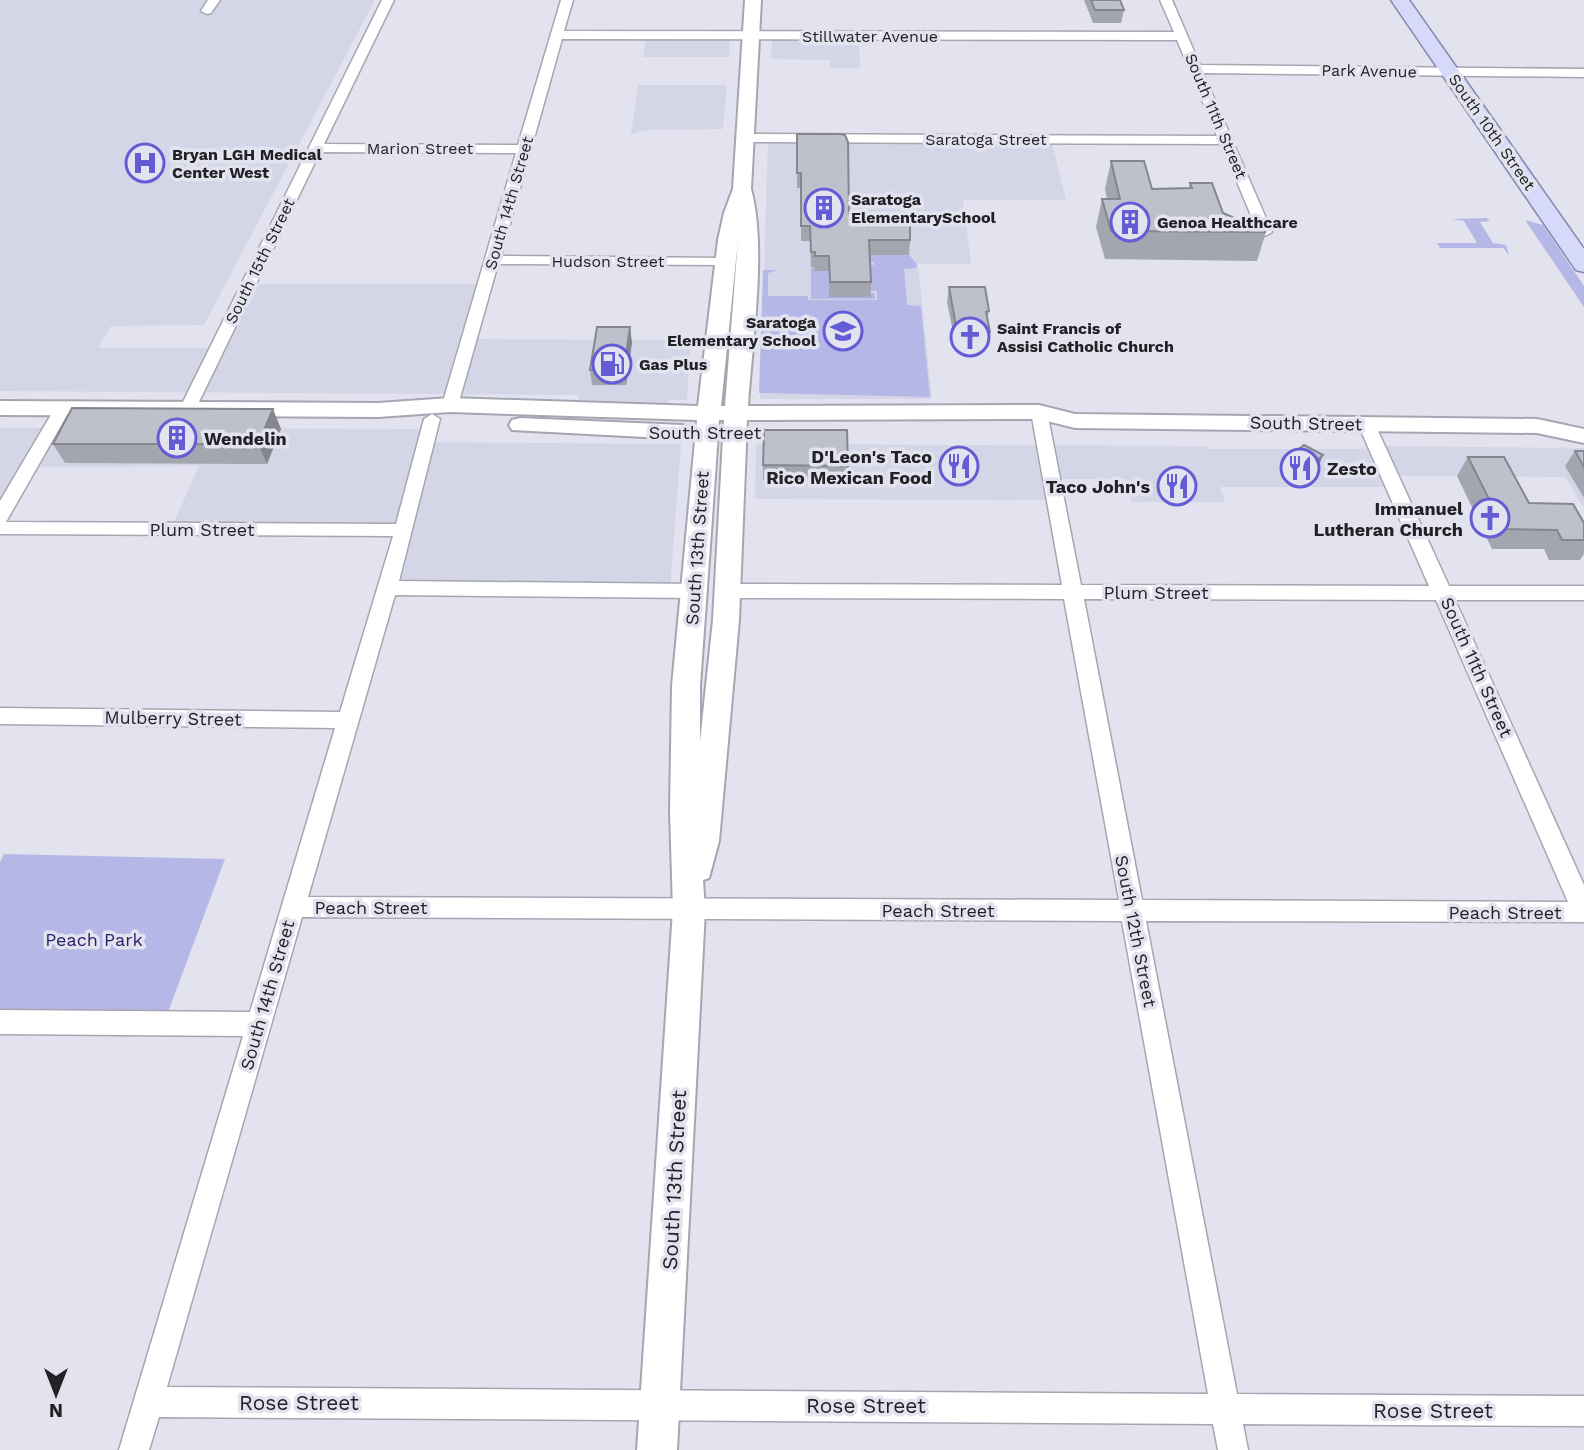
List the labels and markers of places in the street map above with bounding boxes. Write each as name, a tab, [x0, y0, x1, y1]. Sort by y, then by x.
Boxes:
hospital icon: Bryan LGH Medical Center West	[124, 142, 166, 184]
place label: Bryan LGH Medical Center West	[172, 145, 323, 182]
building icon: Saratoga ElementarySchool	[803, 187, 845, 229]
place label: Saratoga ElementarySchool	[851, 190, 997, 227]
building icon: Genoa Healthcare	[1109, 201, 1151, 243]
place label: Genoa Healthcare	[1157, 213, 1298, 232]
school or university icon: Saratoga Elementary School	[822, 310, 864, 352]
place label: Saratoga Elementary School	[667, 313, 817, 350]
church icon: Saint Francis of Assisi Catholic Church	[949, 316, 991, 358]
place label: Saint Francis of Assisi Catholic Church	[997, 319, 1174, 356]
fuel station icon: Gas Plus	[591, 343, 633, 385]
place label: Gas Plus	[639, 355, 708, 374]
building icon: Wendelin	[156, 417, 198, 459]
place label: Wendelin	[204, 428, 287, 449]
restaurant icon: D'Leon's Taco Rico Mexican Food	[938, 445, 980, 487]
place label: D'Leon's Taco Rico Mexican Food	[766, 446, 932, 488]
restaurant icon: Zesto	[1279, 447, 1321, 489]
place label: Zesto	[1327, 458, 1377, 479]
restaurant icon: Taco John's	[1156, 465, 1198, 507]
place label: Taco John's	[1046, 476, 1150, 497]
church icon: Immanuel Lutheran Church	[1469, 497, 1511, 539]
place label: Immanuel Lutheran Church	[1314, 498, 1463, 540]

